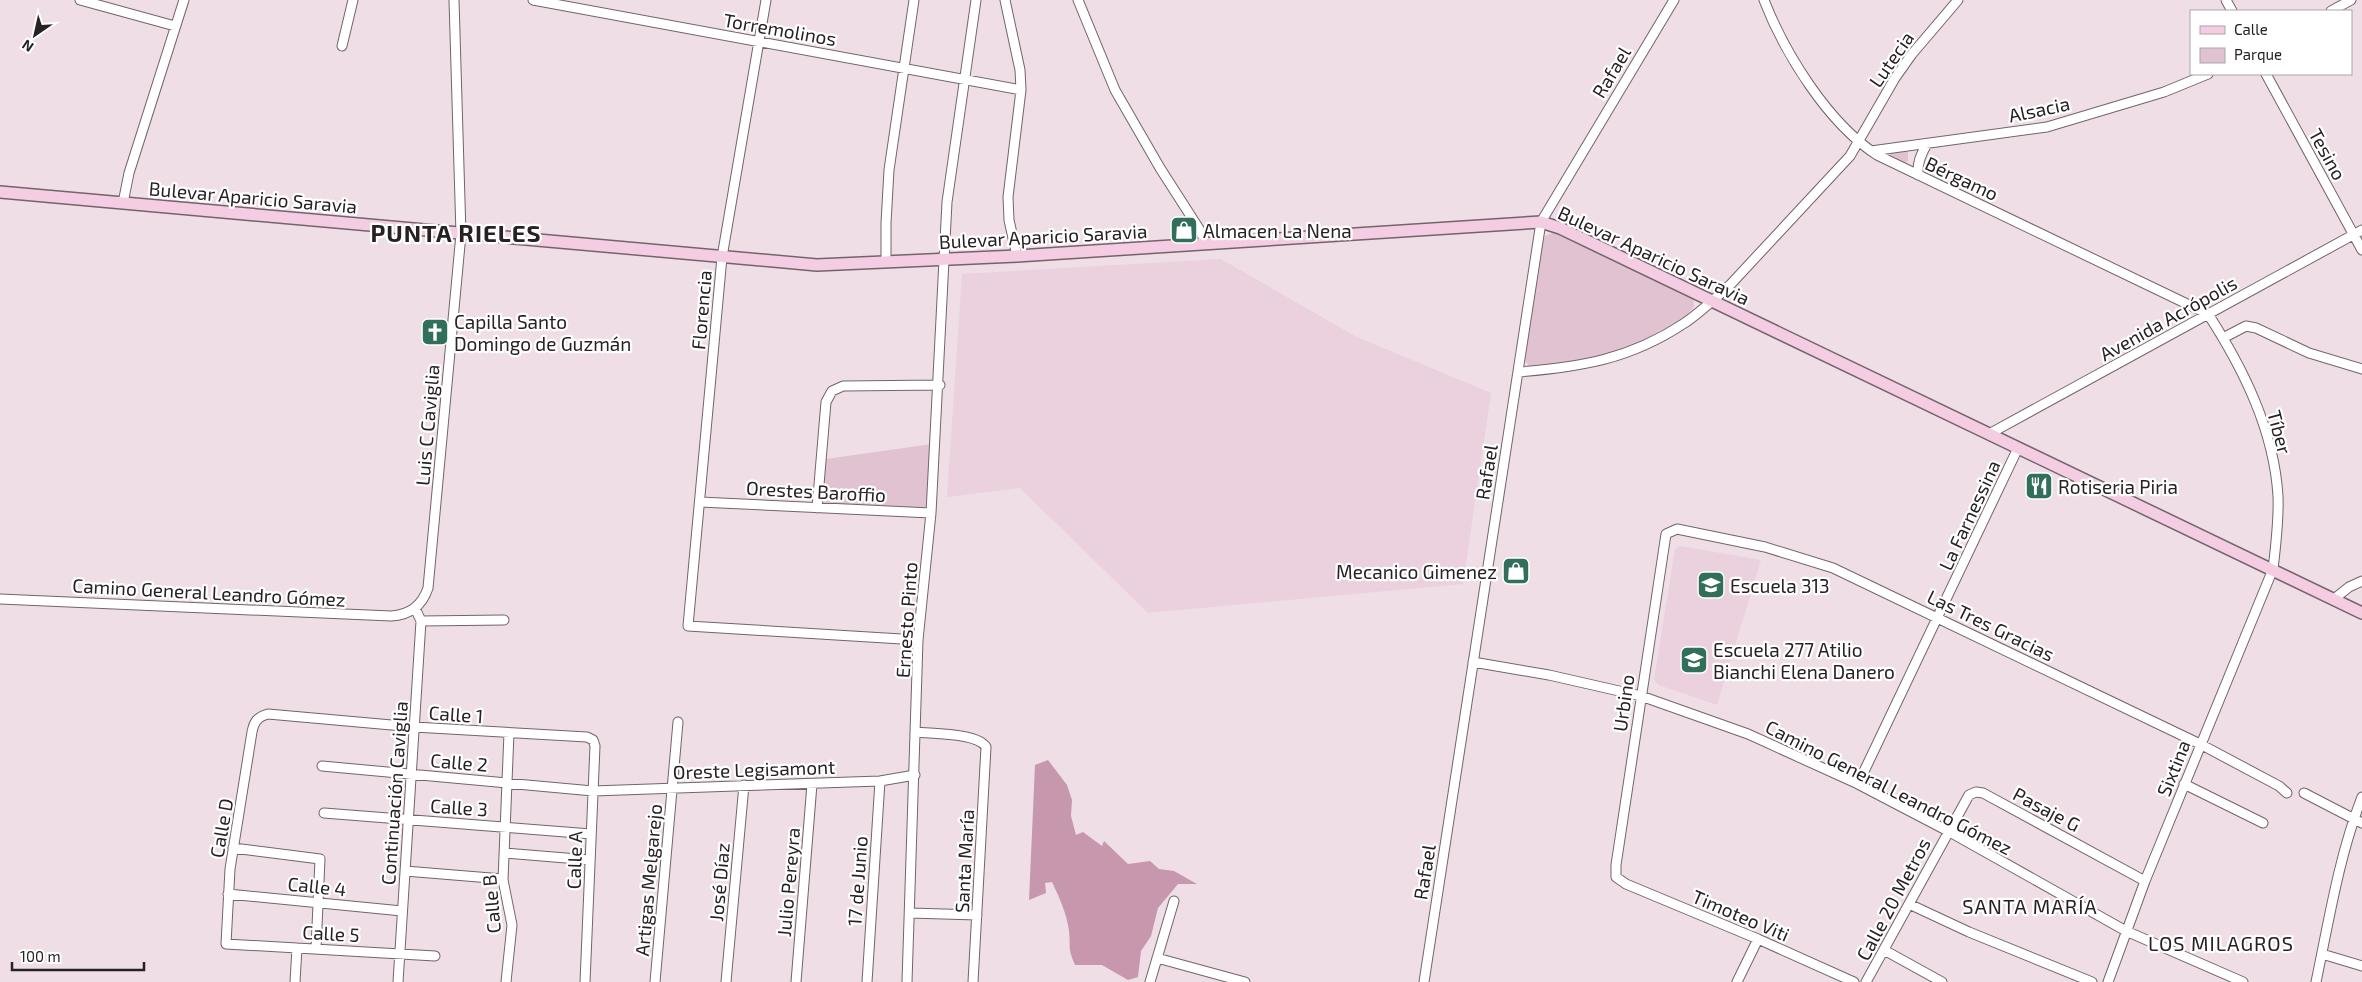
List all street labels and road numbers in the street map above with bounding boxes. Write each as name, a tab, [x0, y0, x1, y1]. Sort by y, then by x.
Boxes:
street label: Torremolinos	[722, 8, 838, 50]
street label: Lutecia	[1864, 27, 1918, 91]
street label: Rafael	[1587, 42, 1635, 102]
street label: Alsacia	[2006, 91, 2072, 127]
street label: Tesino	[2305, 124, 2351, 184]
street label: Bérgamo	[1922, 151, 2002, 205]
street label: Bulevar Aparicio Saravia	[148, 176, 358, 218]
street label: Bulevar Aparicio Saravia	[1555, 200, 1753, 310]
street label: Bulevar Aparicio Saravia	[938, 219, 1148, 253]
street label: Florencia	[686, 269, 716, 351]
street label: Avenida Acrópolis	[2095, 271, 2241, 365]
street label: Luis C Caviglia	[410, 363, 444, 487]
street label: Tíber	[2263, 408, 2297, 457]
street label: Rafael	[1470, 442, 1502, 501]
street label: La Farnessina	[1933, 456, 2005, 574]
street label: Orestes Baroffio	[745, 476, 887, 506]
street label: Ernesto Pinto	[890, 561, 922, 679]
street label: Camino General Leandro Gómez	[72, 573, 346, 611]
street label: Las Tres Gracias	[1924, 584, 2058, 666]
street label: Urbino	[1608, 673, 1638, 733]
street label: Continuación Caviglia	[376, 700, 412, 886]
street label: Calle 1	[428, 701, 484, 727]
street label: Camino General Leandro Gómez	[1762, 715, 2016, 859]
street label: Sixtina	[2151, 736, 2195, 800]
street label: Calle 2	[429, 748, 489, 776]
street label: Oreste Legisamont	[672, 755, 836, 783]
street label: Pasaje G	[2009, 782, 2085, 836]
street label: Calle 3	[429, 794, 489, 820]
street label: Calle D	[204, 797, 238, 859]
street label: Artigas Melgarejo	[630, 803, 666, 957]
street label: Santa María	[950, 809, 978, 913]
street label: Julio Pereyra	[772, 826, 804, 938]
street label: Calle A	[561, 830, 587, 890]
street label: Calle 20 Metros	[1851, 834, 1935, 964]
street label: 17 de Junio	[842, 835, 872, 927]
street label: José Díaz	[704, 842, 734, 922]
street label: Rafael	[1408, 842, 1440, 901]
street label: Calle 4	[287, 871, 347, 901]
street label: Calle B	[477, 874, 505, 934]
street label: Timoteo Viti	[1689, 884, 1793, 946]
street label: Calle 5	[302, 920, 360, 946]

